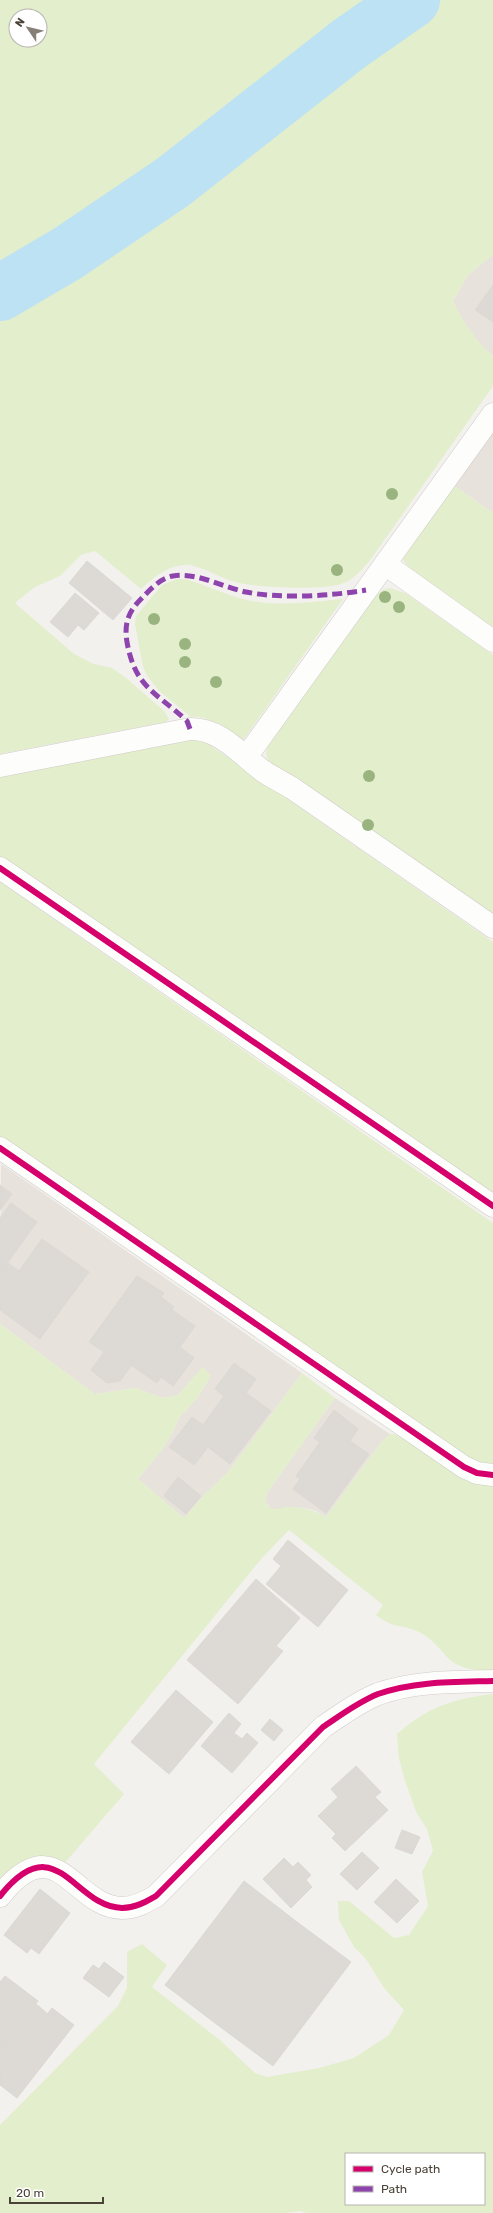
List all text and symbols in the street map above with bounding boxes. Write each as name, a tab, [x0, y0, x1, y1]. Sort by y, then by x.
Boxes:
north arrow	[8, 8, 48, 48]
text: N	[13, 16, 28, 30]
legend	[345, 2153, 485, 2205]
text: Cycle path	[381, 2162, 440, 2176]
scale bar	[10, 2179, 103, 2205]
text: Path	[381, 2182, 407, 2196]
text: 20 m	[16, 2186, 44, 2200]

